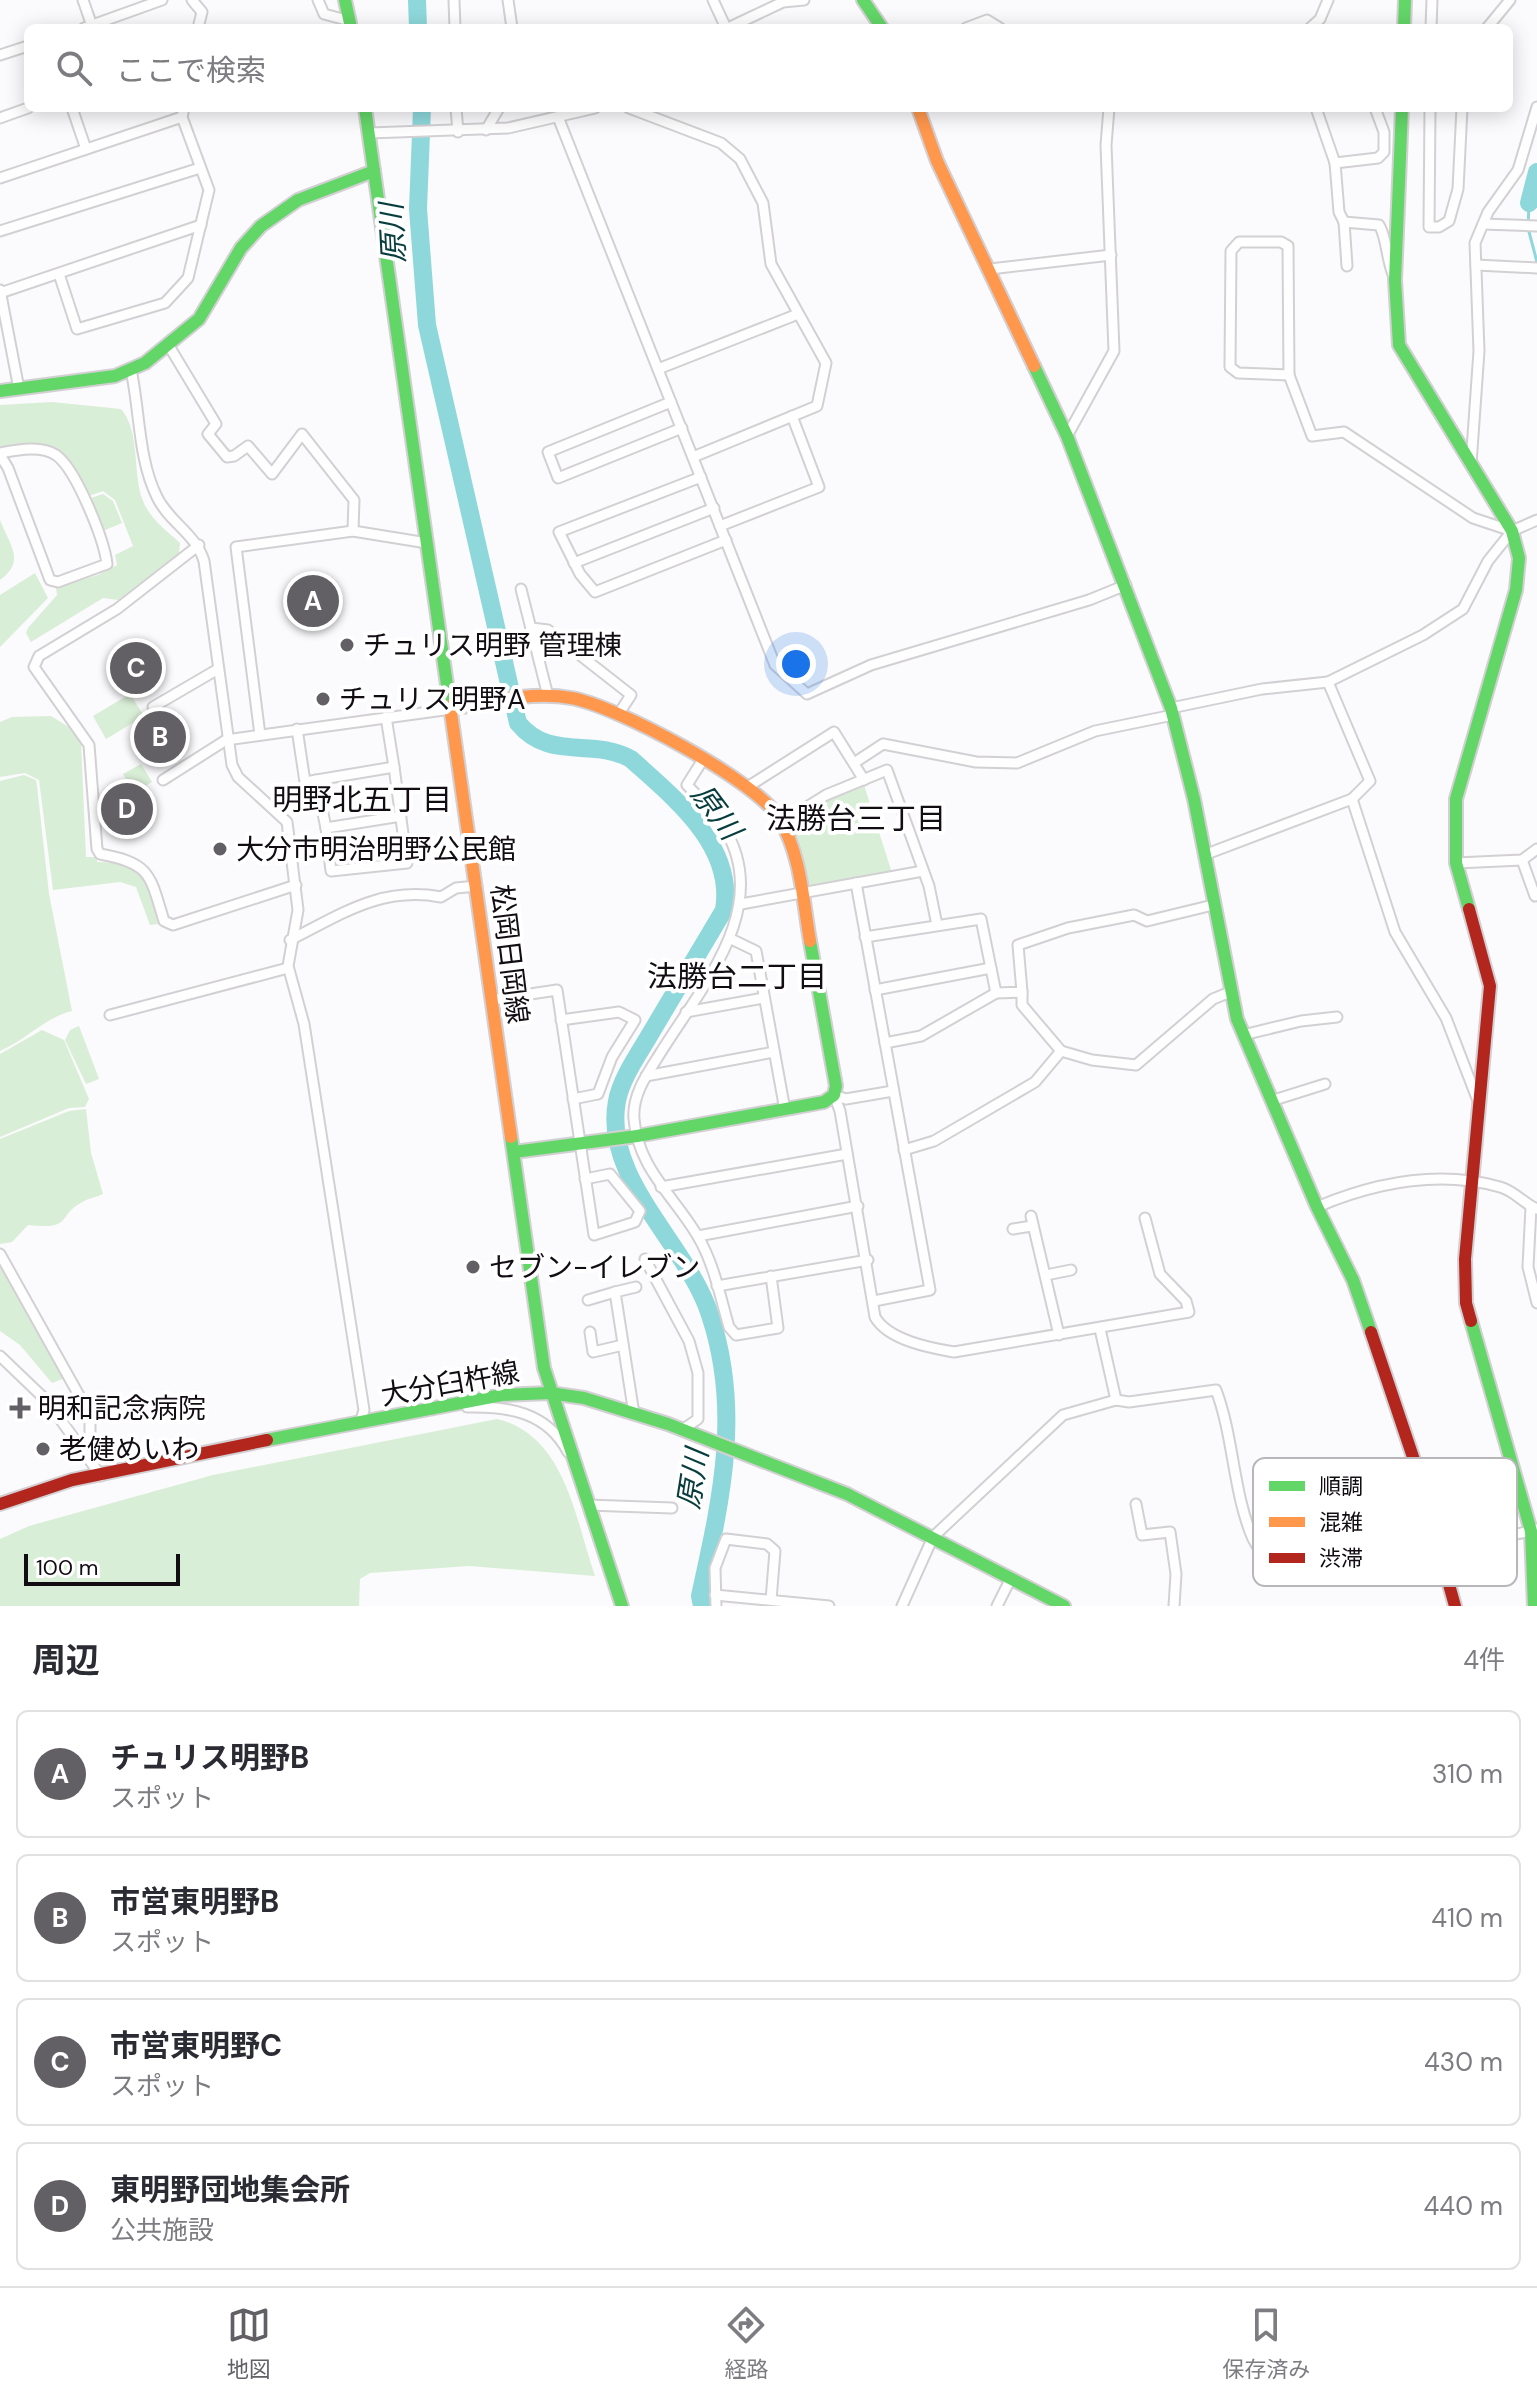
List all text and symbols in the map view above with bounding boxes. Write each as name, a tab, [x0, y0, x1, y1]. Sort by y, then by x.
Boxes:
search box	[24, 24, 1513, 112]
icon: search	[52, 46, 96, 90]
text: ここで検索	[116, 51, 266, 90]
water label: 原川	[371, 199, 414, 264]
pin: A	[287, 571, 339, 631]
place label: チュリス明野 管理棟	[363, 627, 622, 664]
marker: チュリス明野 管理棟	[338, 636, 356, 654]
pin: C	[110, 638, 162, 698]
your location	[776, 644, 816, 684]
place label: チュリス明野A	[339, 681, 526, 718]
marker: チュリス明野A	[314, 690, 332, 708]
pin: B	[134, 707, 186, 767]
water label: 原川	[683, 776, 752, 850]
pin: D	[101, 779, 153, 839]
district label: 明野北五丁目	[272, 780, 452, 819]
district label: 法勝台三丁目	[766, 799, 946, 838]
place label: 大分市明治明野公民館	[236, 831, 516, 868]
marker: 大分市明治明野公民館	[211, 840, 229, 858]
street label: 松岡日岡線	[483, 882, 536, 1026]
district label: 法勝台二丁目	[647, 957, 827, 996]
place label: セブン-イレブン	[489, 1249, 700, 1286]
marker: セブン-イレブン	[464, 1258, 482, 1276]
street label: 大分臼杵線	[378, 1353, 522, 1414]
place label: 明和記念病院	[38, 1390, 206, 1427]
marker: 明和記念病院	[9, 1397, 31, 1419]
place label: 老健めいわ	[59, 1431, 199, 1468]
marker: 老健めいわ	[34, 1440, 52, 1458]
water label: 原川	[669, 1443, 717, 1512]
legend	[1253, 1458, 1517, 1586]
text: 順調	[1319, 1472, 1363, 1501]
text: 混雑	[1319, 1508, 1363, 1537]
text: 渋滞	[1319, 1544, 1363, 1573]
scale bar	[24, 1550, 180, 1586]
text: 100 m	[36, 1553, 98, 1582]
text: 周辺	[32, 1638, 100, 1683]
text: 4件	[1463, 1643, 1505, 1677]
text: チュリス明野B	[110, 1738, 309, 1777]
text: A	[51, 1757, 69, 1791]
text: 310 m	[1432, 1757, 1503, 1791]
text: スポット	[110, 1781, 214, 1815]
text: 市営東明野B	[110, 1882, 279, 1921]
text: B	[52, 1901, 68, 1935]
text: 410 m	[1431, 1901, 1503, 1935]
text: スポット	[110, 1925, 214, 1959]
text: 市営東明野C	[110, 2026, 282, 2065]
text: C	[50, 2045, 70, 2079]
text: 430 m	[1424, 2045, 1503, 2079]
text: スポット	[110, 2069, 214, 2103]
text: 東明野団地集会所	[110, 2170, 350, 2209]
text: D	[51, 2189, 69, 2223]
text: 440 m	[1424, 2189, 1503, 2223]
text: 公共施設	[110, 2213, 214, 2247]
tab: 地図	[227, 2303, 271, 2384]
tab: 経路	[724, 2303, 768, 2384]
tab: 保存済み	[1222, 2303, 1310, 2384]

